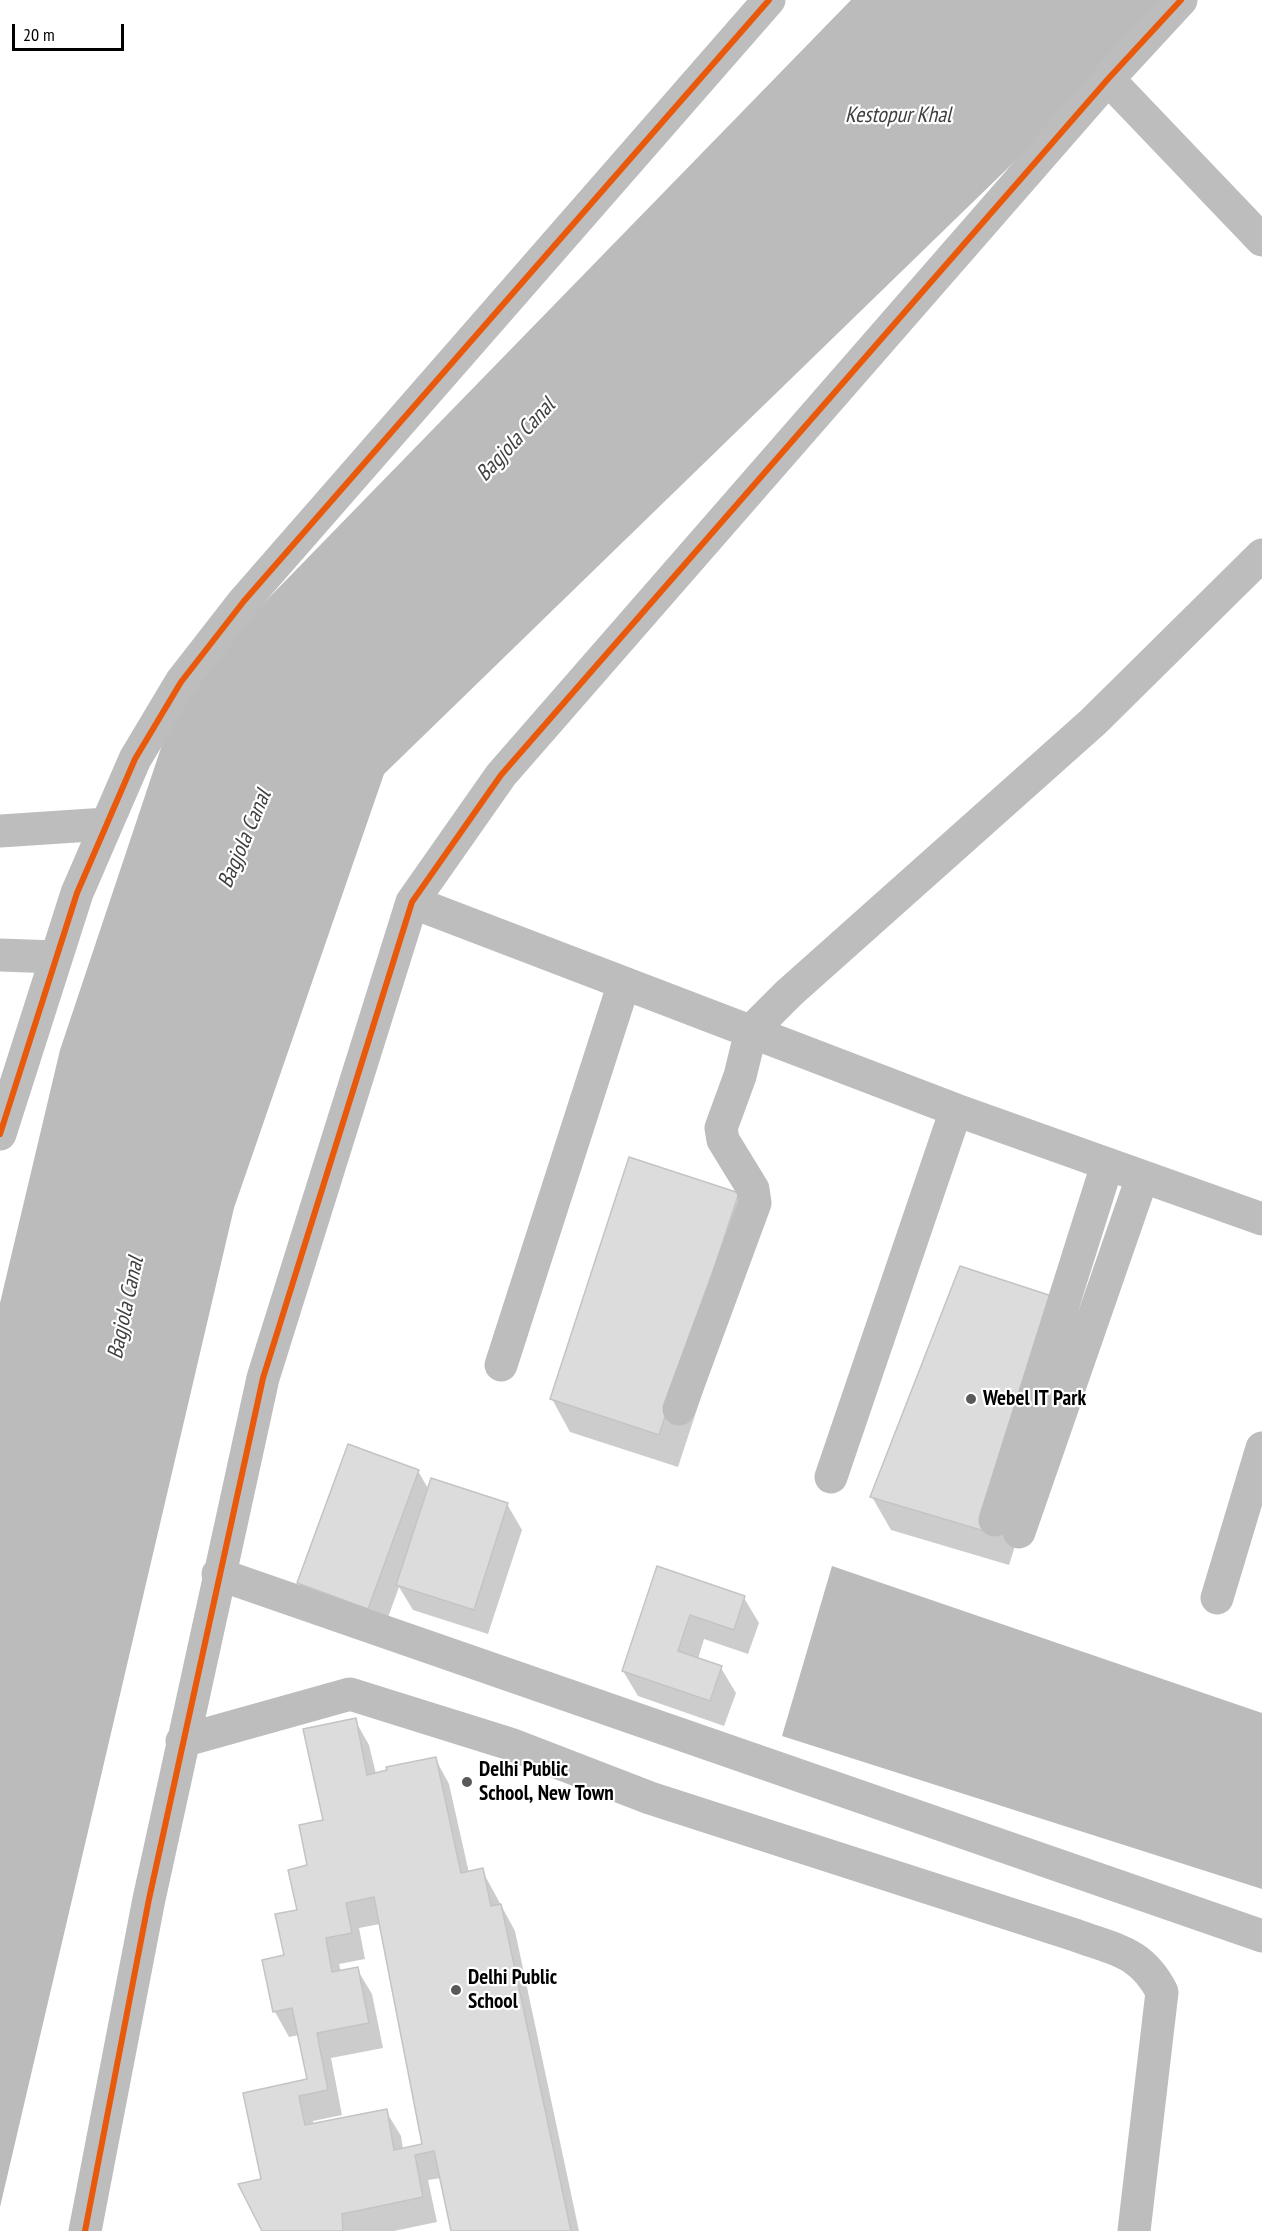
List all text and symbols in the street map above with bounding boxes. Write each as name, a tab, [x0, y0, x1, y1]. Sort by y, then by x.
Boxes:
scale bar	[15, 12, 128, 50]
text: 20 m	[23, 23, 55, 46]
water label: Kestopur Khal	[845, 103, 951, 129]
water label: Bagjola Canal	[471, 393, 561, 487]
water label: Bagjola Canal	[213, 786, 277, 892]
water label: Bagjola Canal	[102, 1255, 150, 1361]
place label: Webel IT Park	[983, 1386, 1086, 1412]
marker: Webel IT Park	[964, 1392, 978, 1406]
place label: Delhi Public School, New Town	[479, 1757, 614, 1807]
marker: Delhi Public School, New Town	[460, 1775, 474, 1789]
place label: Delhi Public School	[468, 1965, 557, 2015]
marker: Delhi Public School	[449, 1983, 463, 1997]

